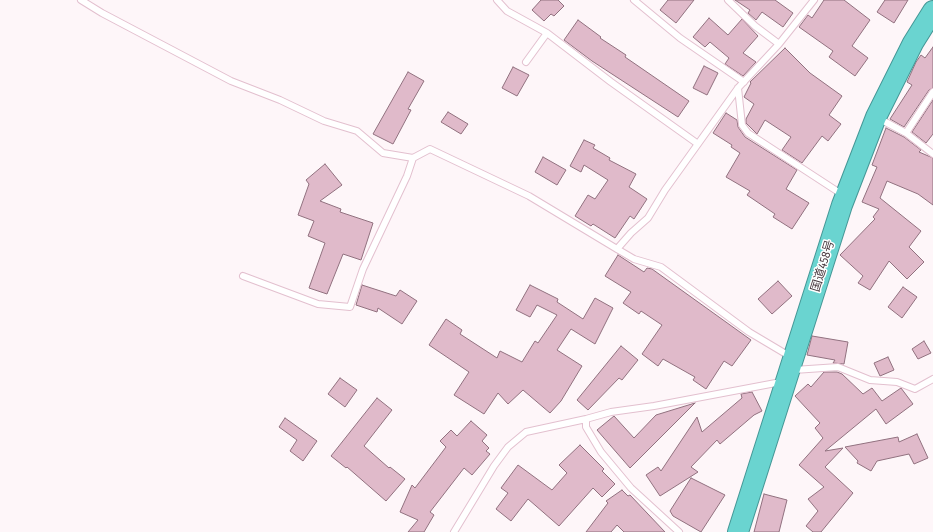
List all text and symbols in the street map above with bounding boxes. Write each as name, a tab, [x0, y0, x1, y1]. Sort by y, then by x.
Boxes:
street label: 国道458号	[808, 238, 838, 294]

